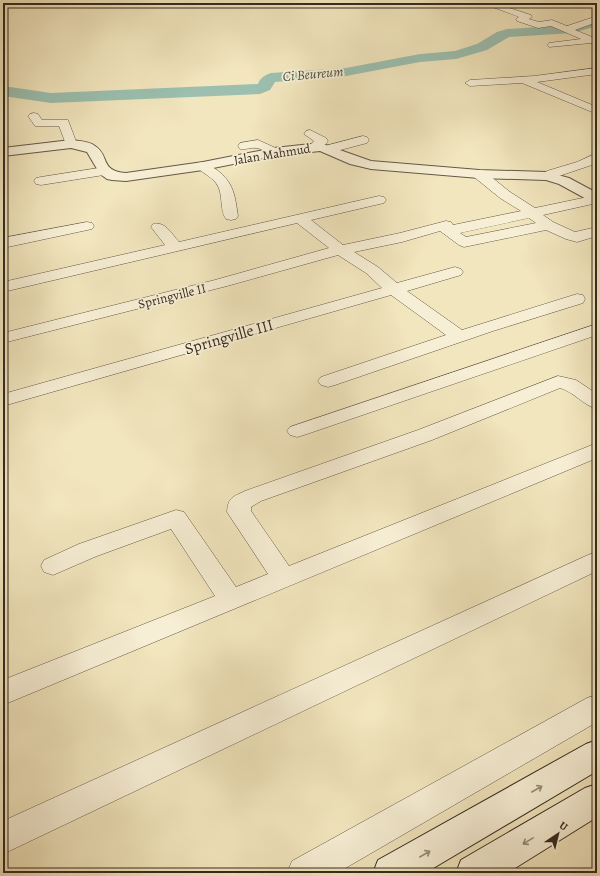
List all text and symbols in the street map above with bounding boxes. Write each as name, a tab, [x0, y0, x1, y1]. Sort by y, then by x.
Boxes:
water label: Ci Beureum	[282, 62, 344, 86]
street label: Jalan Mahmud	[232, 140, 312, 168]
street label: Springville II	[136, 279, 208, 313]
street label: Springville III	[182, 314, 276, 360]
one-way arrow	[531, 784, 543, 792]
north arrow	[538, 814, 578, 854]
text: U	[556, 818, 571, 835]
one-way arrow	[522, 837, 534, 845]
one-way arrow	[419, 849, 431, 857]

